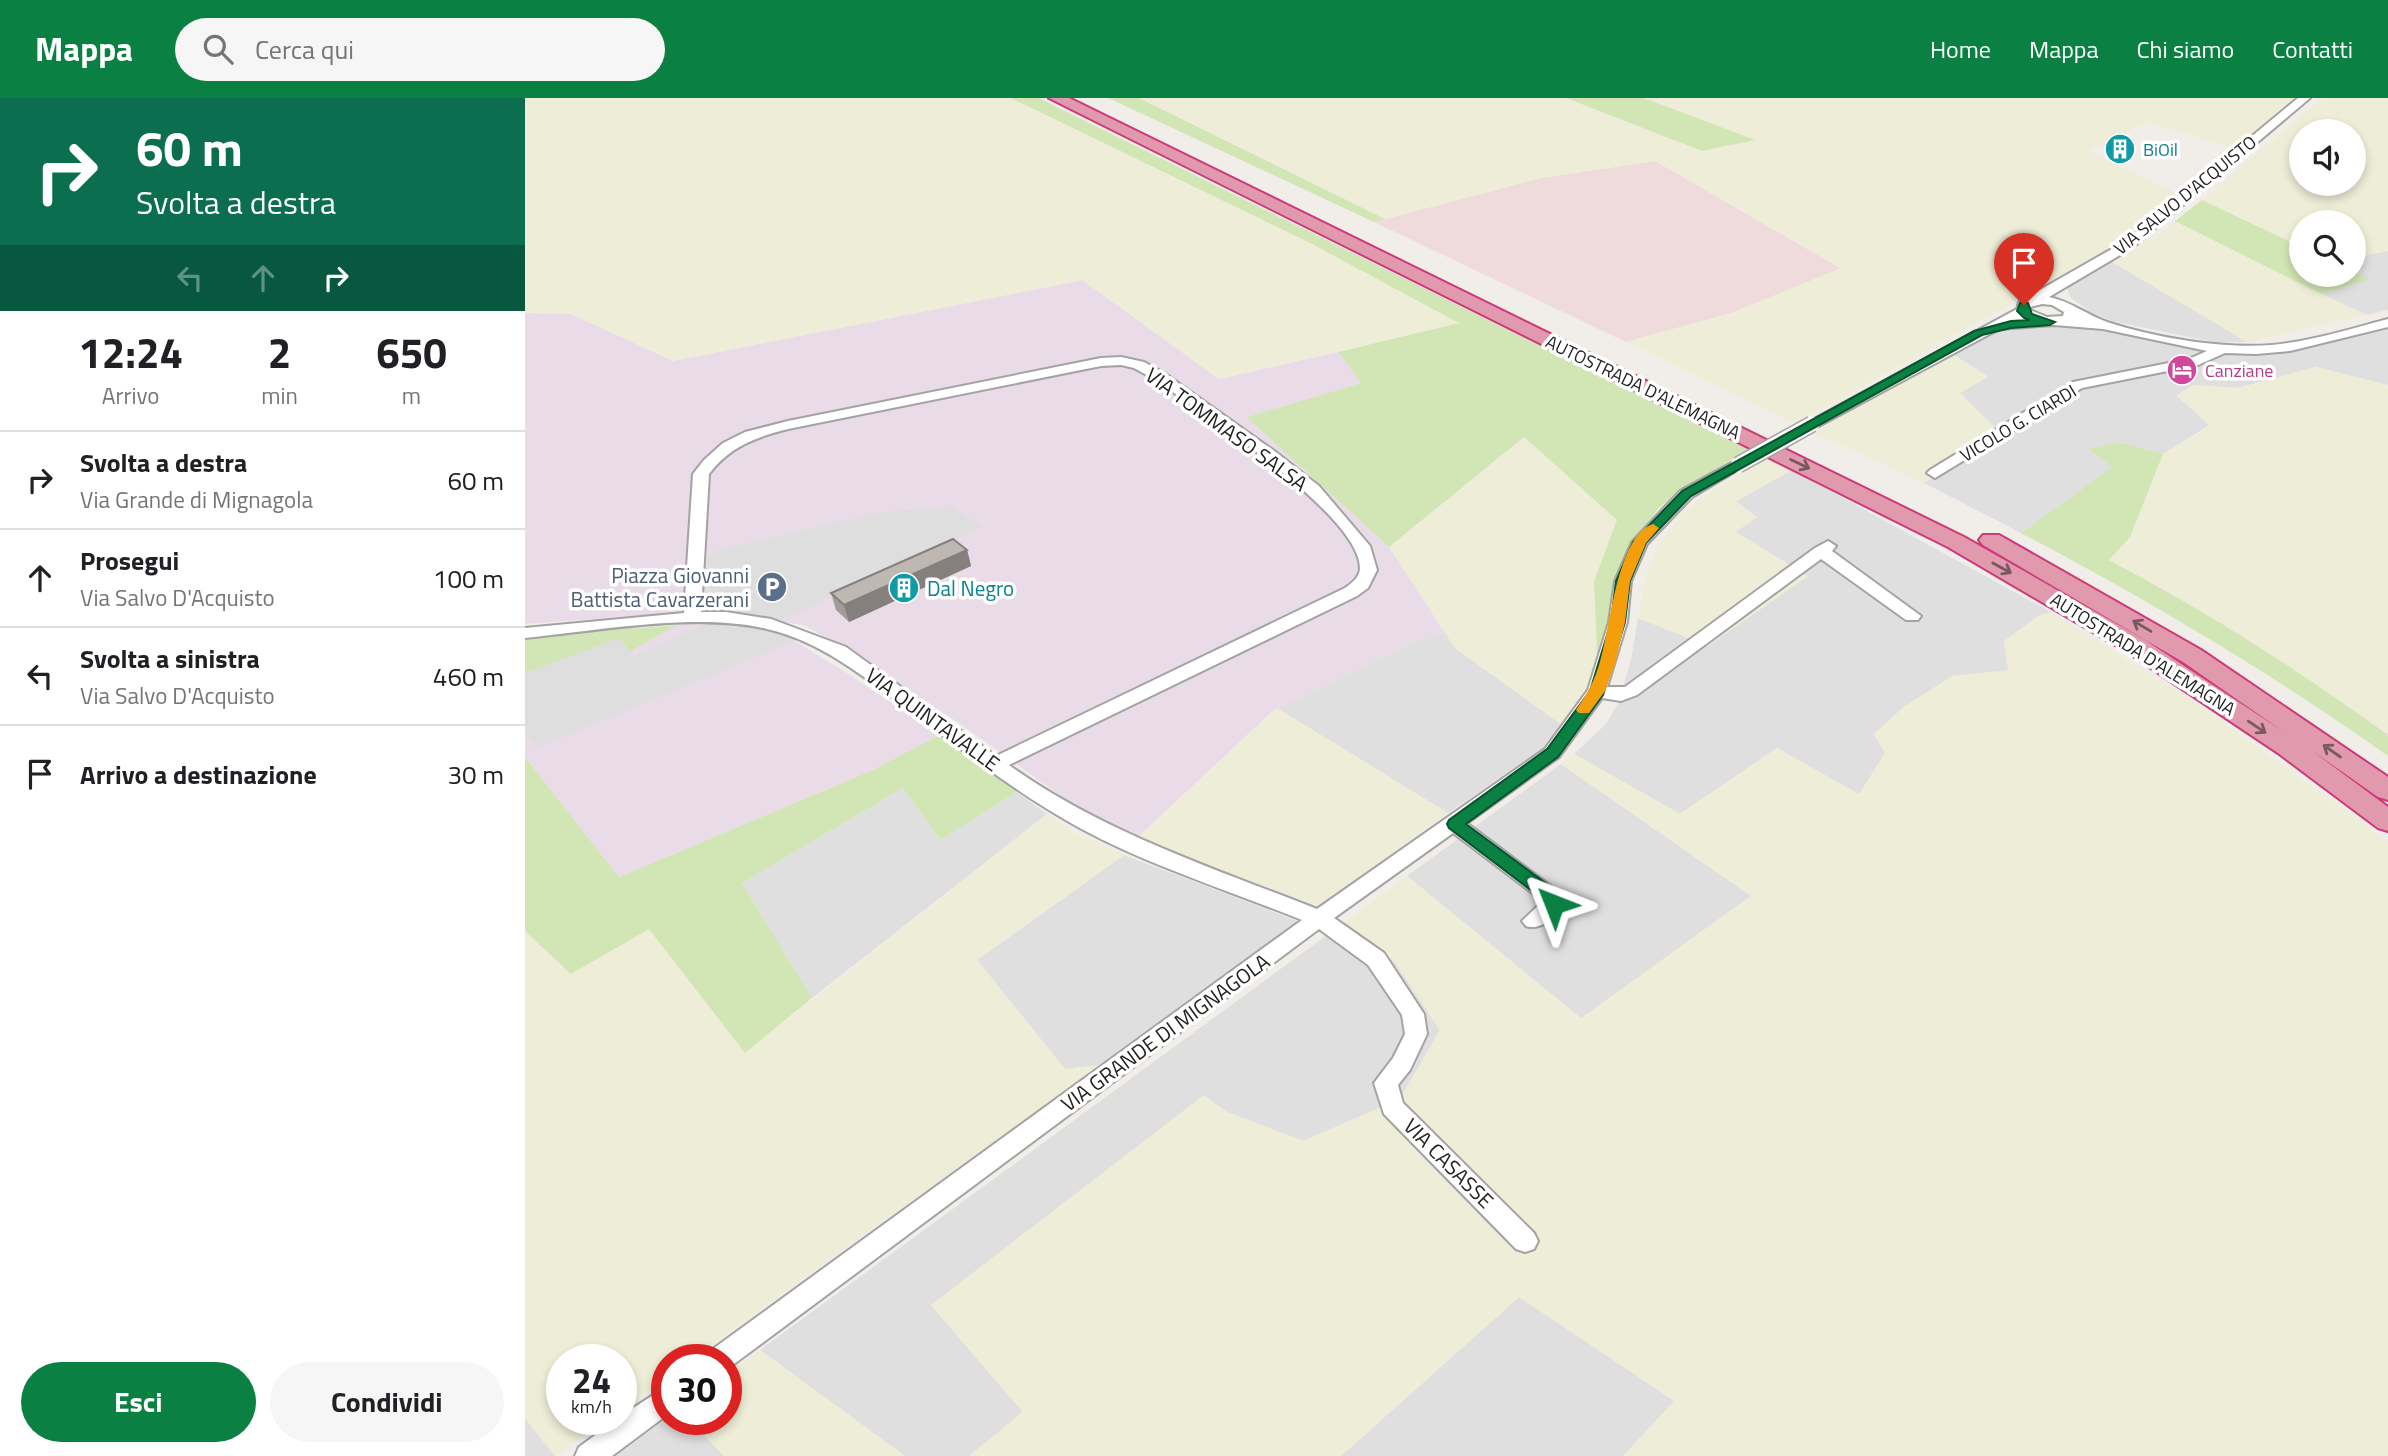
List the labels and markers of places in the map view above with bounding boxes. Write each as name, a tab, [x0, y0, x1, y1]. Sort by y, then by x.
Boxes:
building icon: BiOil	[2103, 132, 2137, 166]
place label: BiOil	[2143, 136, 2178, 163]
pin	[1994, 233, 2054, 305]
hotel icon: Canziane	[2165, 353, 2199, 387]
place label: Canziane	[2205, 357, 2273, 384]
place label: Piazza Giovanni Battista Cavarzerani	[571, 559, 749, 615]
parking icon: Piazza Giovanni Battista Cavarzerani	[755, 570, 789, 604]
building icon: Dal Negro	[887, 571, 921, 605]
place label: Dal Negro	[927, 572, 1014, 604]

